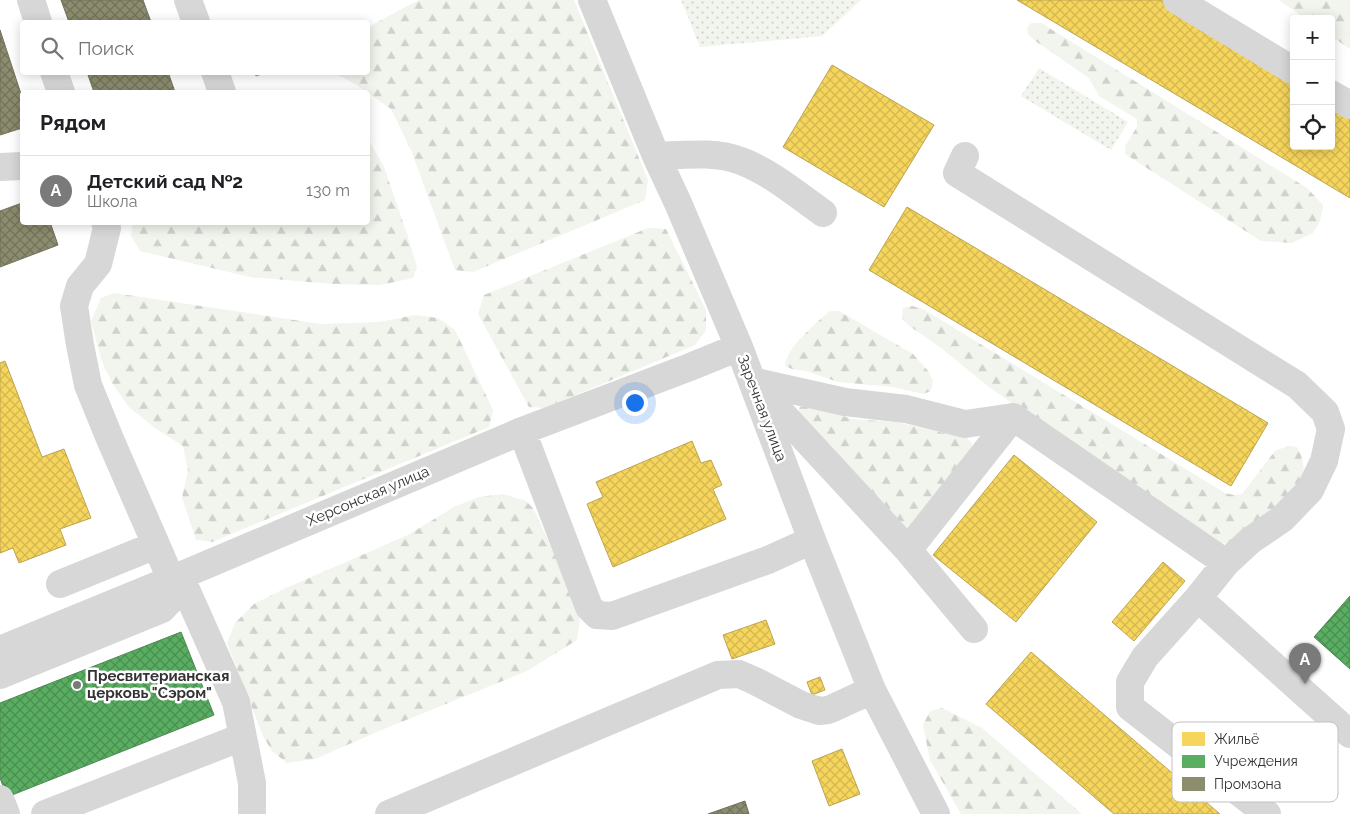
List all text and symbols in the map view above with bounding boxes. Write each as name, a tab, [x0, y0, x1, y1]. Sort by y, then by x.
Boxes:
map controls	[1290, 15, 1335, 150]
button: +	[1290, 15, 1335, 60]
search box	[20, 20, 370, 75]
icon: search	[38, 34, 66, 62]
text: Поиск	[78, 37, 134, 59]
button: −	[1290, 60, 1335, 105]
button: locate	[1290, 105, 1335, 150]
text: Рядом	[40, 110, 106, 135]
text: Детский сад №2	[87, 170, 243, 192]
text: A	[51, 181, 61, 200]
text: 130 m	[306, 181, 350, 200]
text: Школа	[87, 192, 137, 211]
street label: Заречная улица	[733, 352, 791, 464]
your location	[622, 390, 648, 416]
street label: Херсонская улица	[304, 462, 432, 530]
pin: A	[1289, 643, 1321, 684]
place label: Пресвитерианская церковь "Сэром"	[87, 667, 229, 702]
marker: Пресвитерианская церковь "Сэром"	[71, 679, 83, 691]
legend	[1172, 722, 1338, 802]
text: Жильё	[1214, 731, 1259, 747]
text: Учреждения	[1214, 753, 1298, 769]
text: Промзона	[1214, 776, 1281, 792]

